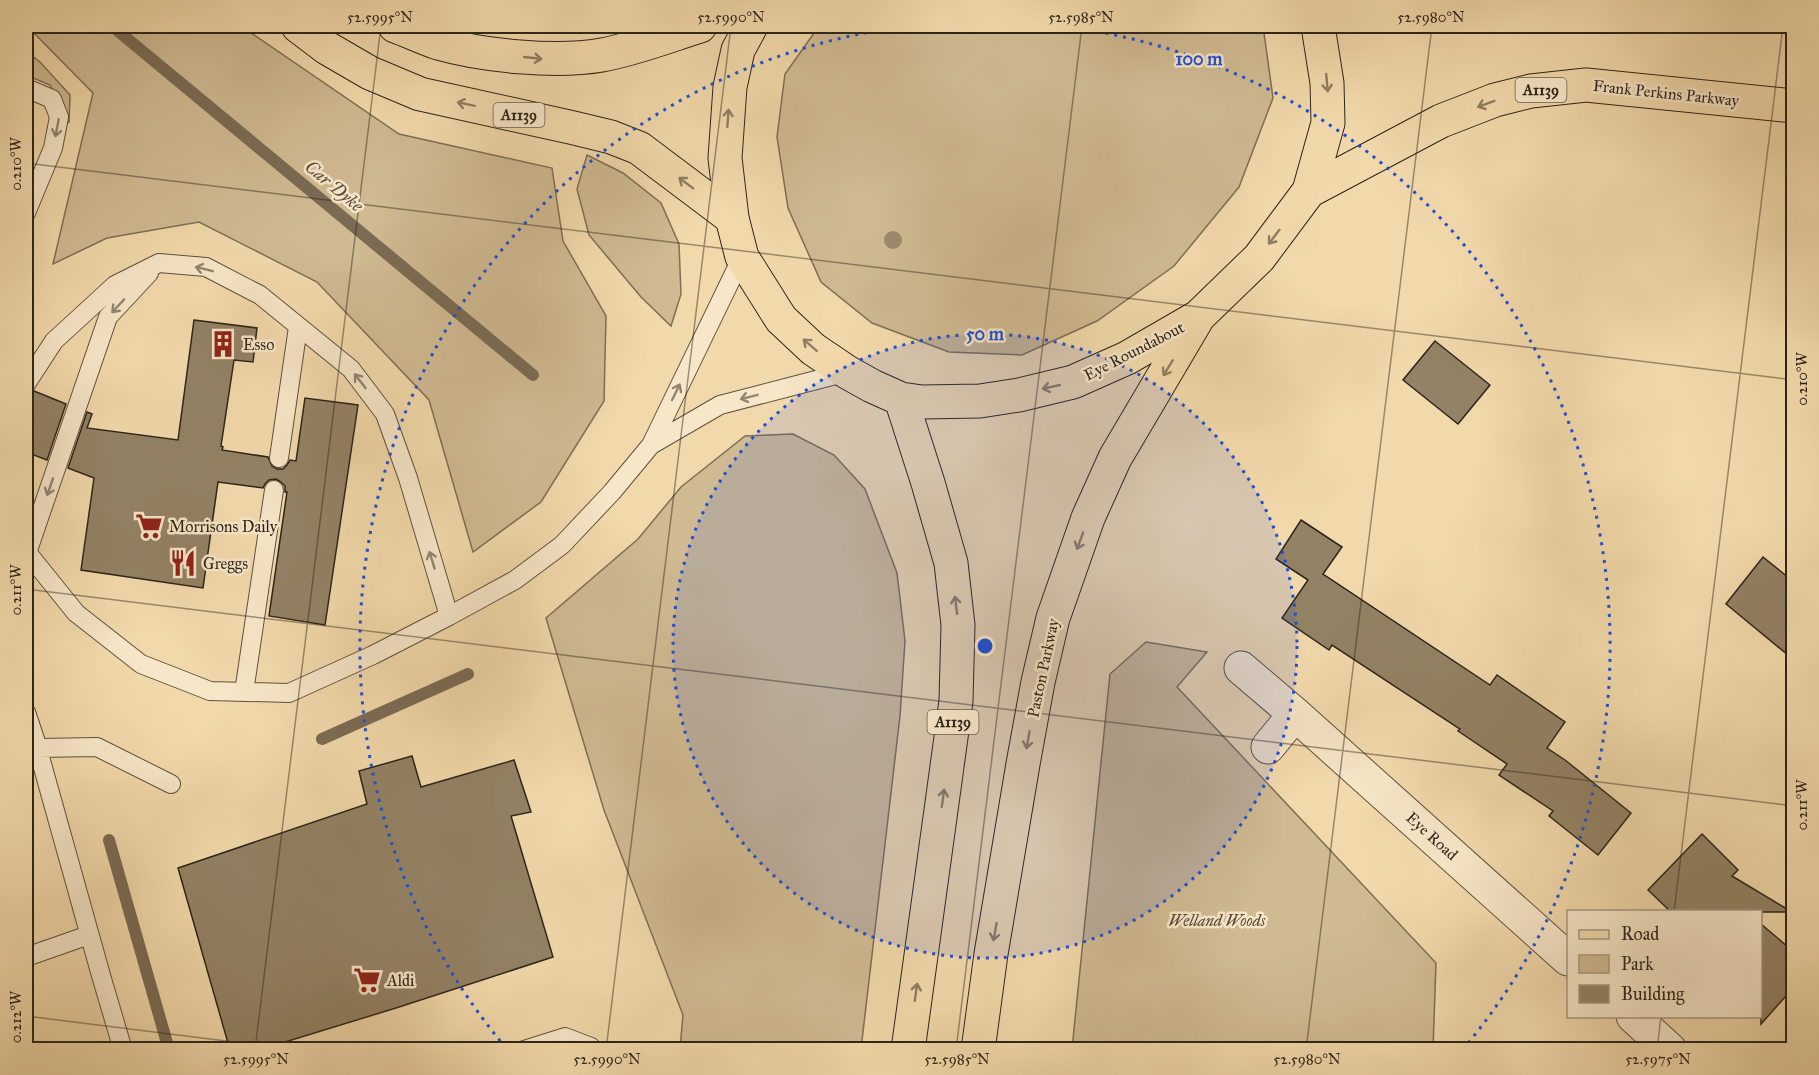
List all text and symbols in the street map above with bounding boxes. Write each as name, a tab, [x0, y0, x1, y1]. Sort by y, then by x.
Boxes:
text: 52.5995°N	[347, 8, 413, 26]
text: 52.5990°N	[697, 8, 765, 26]
text: 52.5985°N	[1048, 8, 1114, 26]
text: 52.5980°N	[1397, 8, 1465, 26]
text: 100 m	[1176, 48, 1223, 70]
one-way arrow	[523, 53, 542, 64]
one-way arrow	[1321, 73, 1332, 93]
street label: Frank Perkins Parkway	[1592, 76, 1741, 110]
road number: A1139	[1516, 78, 1566, 102]
one-way arrow	[457, 97, 476, 109]
one-way arrow	[1477, 99, 1496, 110]
road number: A1139	[494, 103, 544, 127]
one-way arrow	[723, 108, 734, 128]
one-way arrow	[51, 117, 62, 137]
text: 0.210°W	[7, 136, 25, 191]
water label: Car Dyke	[301, 155, 368, 217]
one-way arrow	[678, 176, 694, 189]
one-way arrow	[1268, 229, 1280, 245]
one-way arrow	[195, 262, 214, 274]
one-way arrow	[111, 298, 126, 313]
street label: Eye Roundabout	[1081, 317, 1188, 384]
text: 50 m	[966, 323, 1005, 345]
building icon: Esso	[208, 329, 238, 359]
place label: Esso	[243, 335, 274, 354]
one-way arrow	[803, 338, 818, 352]
text: 0.210°W	[1793, 351, 1811, 406]
one-way arrow	[1162, 359, 1174, 376]
one-way arrow	[354, 374, 366, 390]
one-way arrow	[1042, 382, 1061, 393]
one-way arrow	[671, 383, 683, 401]
one-way arrow	[740, 392, 759, 404]
one-way arrow	[43, 477, 54, 496]
supermarket icon: Morrisons Daily	[134, 511, 164, 541]
place label: Morrisons Daily	[169, 517, 278, 536]
one-way arrow	[1073, 531, 1084, 550]
restaurant icon: Greggs	[168, 548, 198, 578]
one-way arrow	[426, 551, 437, 570]
place label: Greggs	[203, 554, 248, 574]
text: 0.211°W	[7, 564, 25, 615]
one-way arrow	[950, 595, 961, 615]
street label: Paston Parkway	[1023, 616, 1063, 719]
centre of rings	[975, 636, 995, 656]
road number: A1139	[928, 710, 978, 734]
one-way arrow	[1022, 730, 1033, 749]
text: 0.211°W	[1793, 779, 1811, 830]
one-way arrow	[937, 789, 948, 809]
street label: Eye Road	[1402, 808, 1462, 864]
legend	[1567, 910, 1762, 1018]
park label: Welland Woods	[1169, 911, 1266, 930]
one-way arrow	[989, 922, 1000, 942]
text: Road	[1621, 923, 1659, 945]
text: Park	[1621, 953, 1654, 975]
supermarket icon: Aldi	[352, 965, 382, 995]
place label: Aldi	[386, 971, 415, 990]
one-way arrow	[910, 982, 921, 1002]
text: Building	[1621, 983, 1685, 1006]
text: 0.212°W	[7, 990, 25, 1043]
text: 52.5995°N	[223, 1050, 289, 1068]
text: 52.5990°N	[573, 1050, 641, 1068]
text: 52.5985°N	[924, 1050, 990, 1068]
text: 52.5980°N	[1273, 1050, 1341, 1068]
text: 52.5975°N	[1625, 1050, 1691, 1068]

